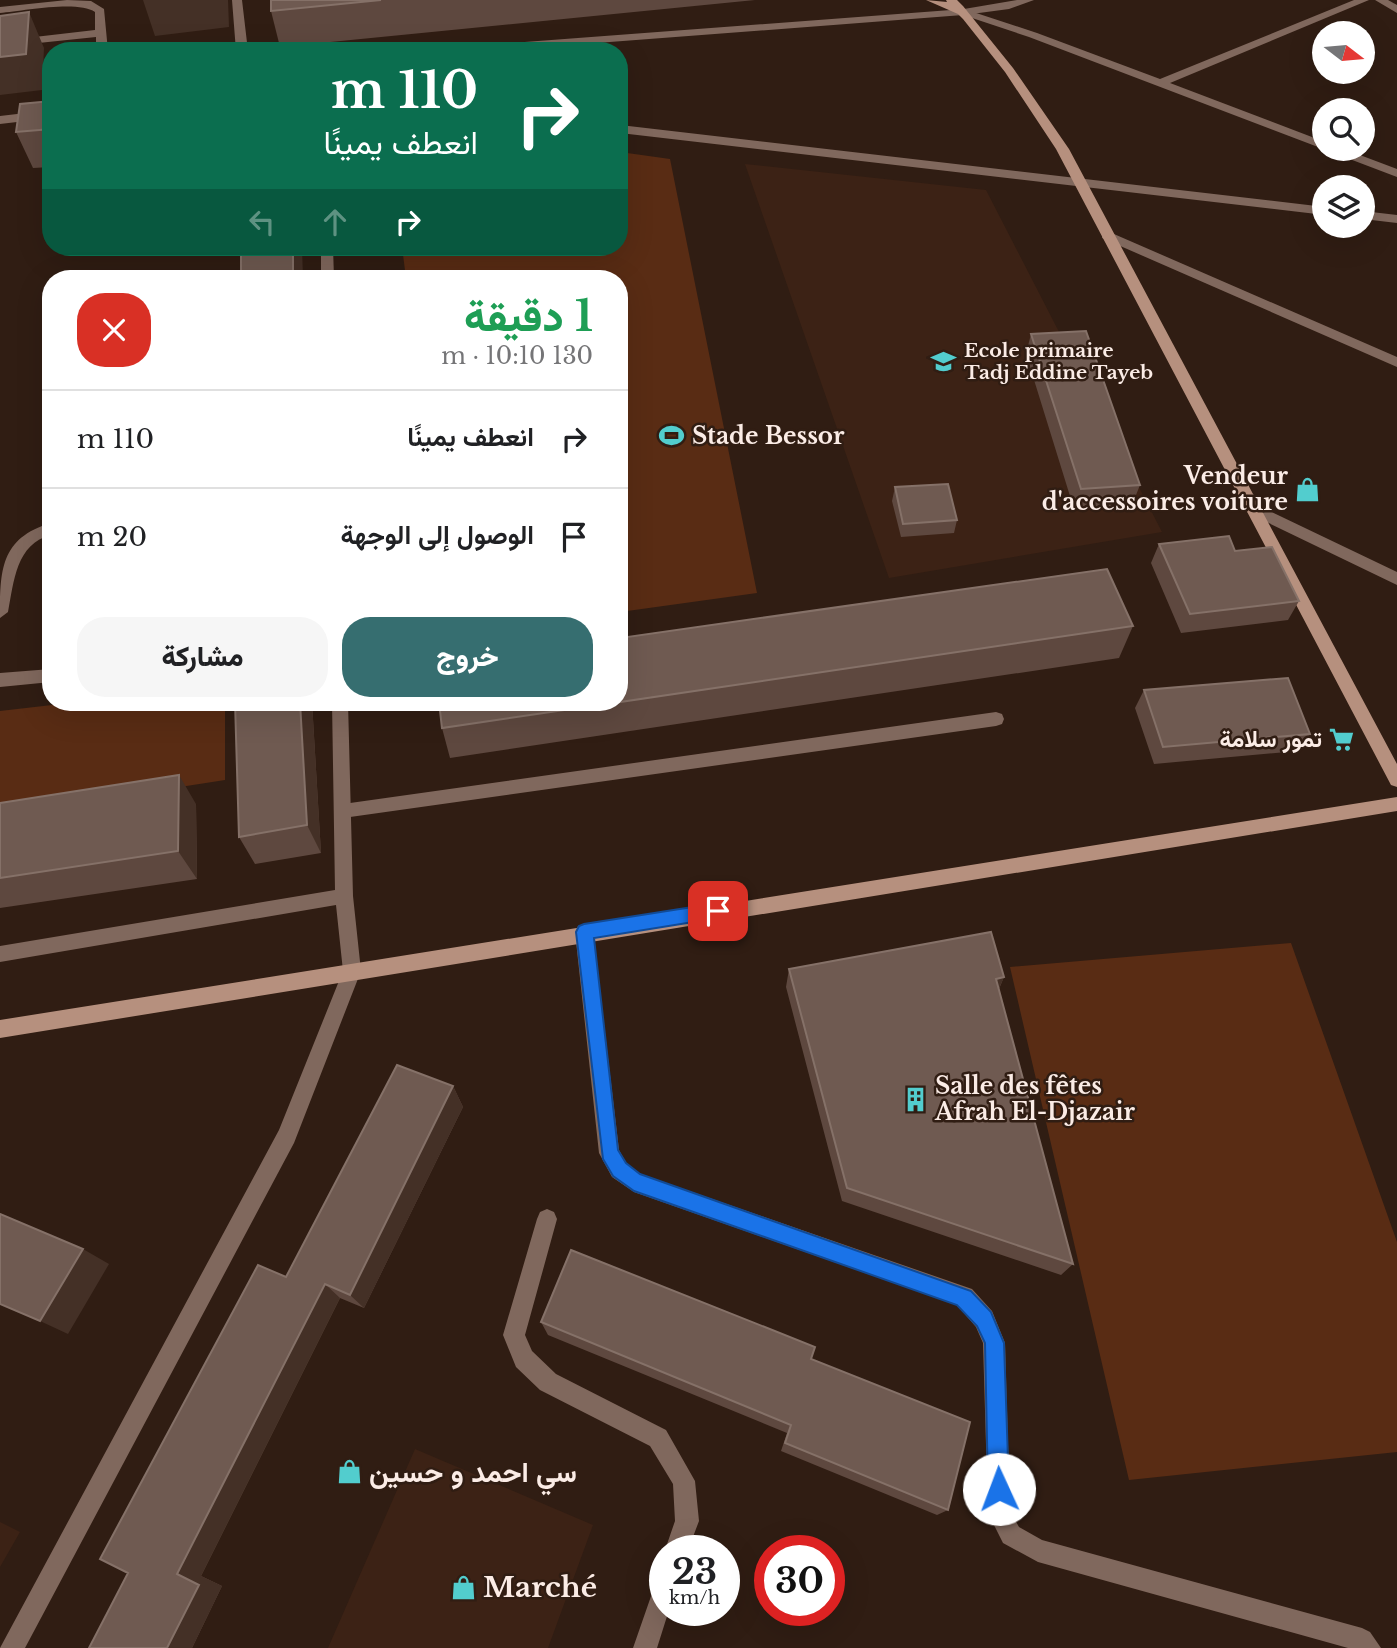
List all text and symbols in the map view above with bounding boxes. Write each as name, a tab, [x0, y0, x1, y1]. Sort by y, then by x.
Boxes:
north arrow	[1312, 21, 1376, 84]
map controls	[1312, 21, 1375, 238]
text: 110 m	[331, 60, 478, 121]
icon: right	[502, 70, 593, 161]
button: search	[1312, 98, 1375, 161]
text: انعطف يمينًا	[324, 123, 478, 163]
button: layers	[1312, 175, 1375, 238]
icon: left	[243, 203, 281, 241]
icon: ahead	[316, 203, 354, 241]
icon: right	[389, 203, 427, 241]
text: 1 دقيقة	[464, 290, 593, 342]
button: close	[77, 293, 151, 367]
place label: Ecole primaire Tadj Eddine Tayeb	[964, 339, 1153, 384]
text: 130 m · 10:10	[441, 342, 593, 370]
school or university icon: Ecole primaire Tadj Eddine Tayeb	[930, 347, 958, 375]
icon: right	[555, 420, 593, 458]
text: انعطف يمينًا	[407, 421, 534, 453]
sports icon: Stade Bessor	[658, 422, 686, 450]
place label: Stade Bessor	[692, 422, 845, 450]
text: 110 m	[77, 423, 154, 455]
place label: Vendeur d'accessoires voiture	[1042, 462, 1289, 516]
shop icon: Vendeur d'accessoires voiture	[1294, 475, 1322, 503]
icon: arrive	[555, 518, 593, 556]
text: الوصول إلى الوجهة	[340, 519, 534, 551]
text: 20 m	[77, 521, 147, 553]
button: مشاركة	[77, 617, 328, 697]
button: خروج	[342, 617, 593, 697]
place label: تمور سلامة	[1220, 725, 1322, 754]
supermarket icon: تمور سلامة	[1328, 725, 1356, 753]
pin	[688, 881, 748, 941]
icon: arrive	[699, 892, 737, 930]
place label: Salle des fêtes Afrah El-Djazair	[934, 1072, 1135, 1126]
building icon: Salle des fêtes Afrah El-Djazair	[901, 1085, 929, 1113]
position arrow	[962, 1452, 1036, 1526]
place label: سي احمد و حسين	[369, 1455, 577, 1496]
shop icon: سي احمد و حسين	[335, 1458, 363, 1486]
speed limit sign: 30	[754, 1535, 845, 1626]
text: 23	[672, 1550, 717, 1593]
place label: Marché	[483, 1570, 597, 1605]
shop icon: Marché	[449, 1573, 477, 1601]
text: km/h	[669, 1587, 720, 1609]

